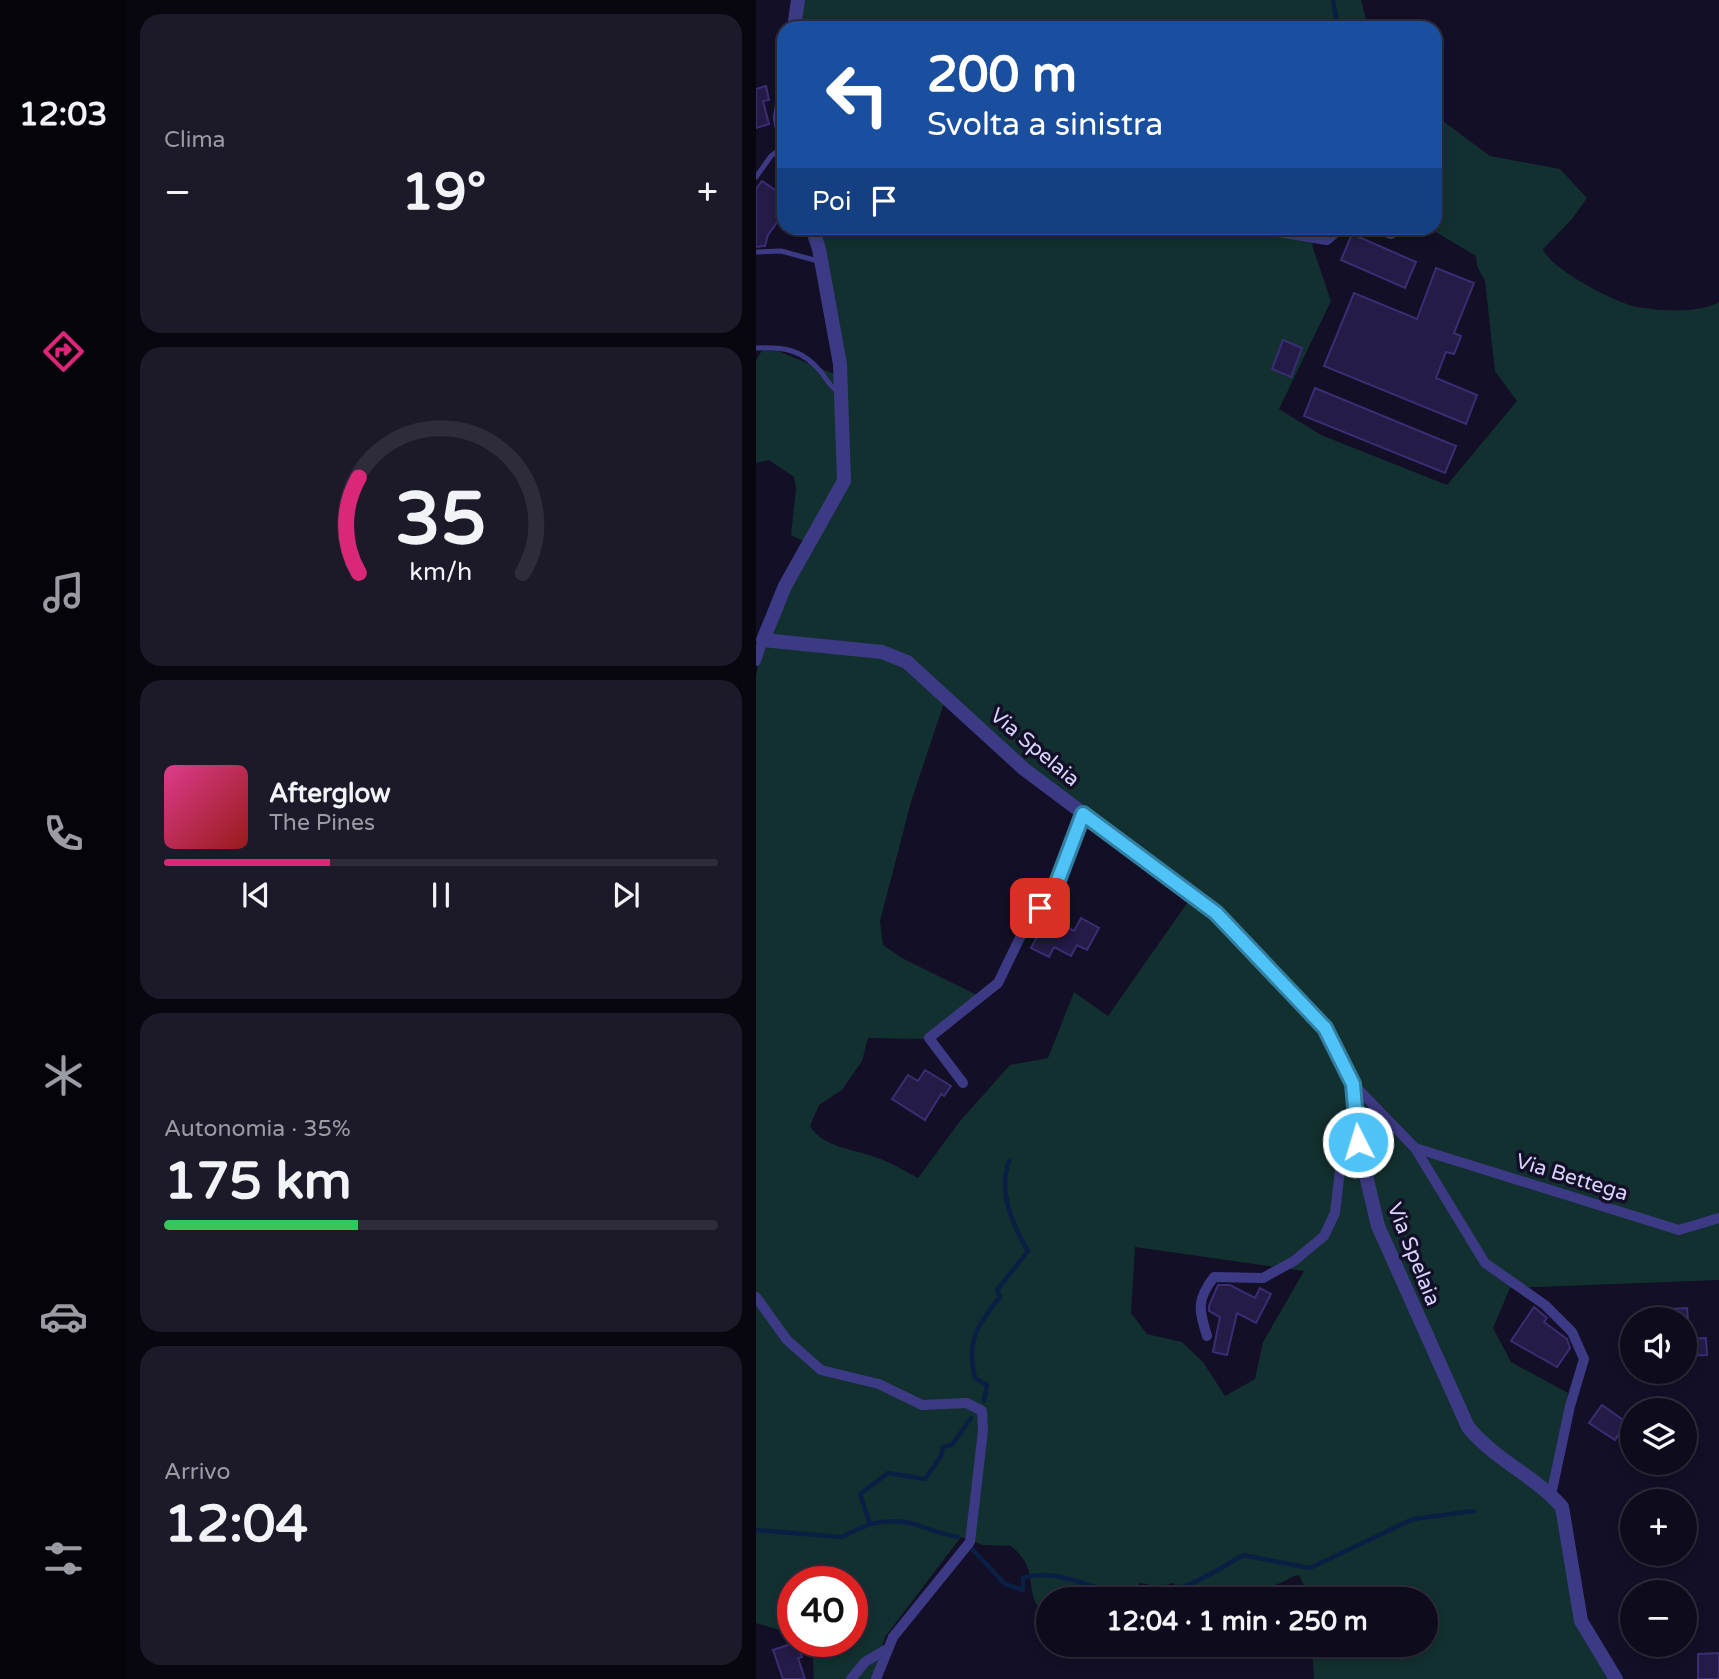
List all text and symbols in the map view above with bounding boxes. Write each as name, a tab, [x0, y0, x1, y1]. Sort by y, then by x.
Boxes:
text: 200 m	[927, 46, 1077, 105]
icon: left	[812, 49, 903, 140]
text: 12:03	[19, 96, 107, 134]
text: Svolta a sinistra	[927, 106, 1163, 144]
text: Clima	[164, 126, 225, 154]
text: 19°	[401, 161, 486, 224]
text: −	[164, 170, 191, 216]
text: +	[697, 170, 718, 216]
icon: arrive	[865, 182, 903, 220]
text: Poi	[812, 186, 851, 217]
icon: directions	[39, 327, 88, 376]
text: 35	[395, 476, 487, 564]
text: km/h	[410, 556, 472, 586]
icon: music	[39, 568, 88, 617]
street label: Via Spelaia	[985, 703, 1084, 792]
text: Afterglow	[269, 778, 391, 809]
icon: phone	[39, 809, 88, 858]
text: The Pines	[269, 809, 375, 837]
icon: previous	[237, 876, 275, 914]
icon: pause	[422, 876, 460, 914]
icon: next	[607, 876, 645, 914]
pin	[1010, 878, 1070, 938]
icon: arrive	[1021, 889, 1059, 927]
icon: climate	[39, 1051, 88, 1100]
position arrow	[1321, 1105, 1395, 1179]
text: Autonomia · 35%	[164, 1115, 351, 1143]
street label: Via Bettega	[1513, 1149, 1631, 1206]
text: 175 km	[164, 1150, 352, 1213]
street label: Via Spelaia	[1382, 1199, 1446, 1309]
icon: car	[39, 1292, 88, 1341]
map controls	[1620, 1307, 1697, 1657]
button: sound	[1620, 1307, 1697, 1384]
button: layers	[1620, 1398, 1697, 1475]
text: Arrivo	[164, 1458, 230, 1486]
button: +	[1620, 1489, 1697, 1566]
text: 12:04	[164, 1493, 308, 1556]
icon: filters	[39, 1534, 88, 1583]
speed limit sign: 40	[777, 1566, 868, 1657]
button: −	[1620, 1580, 1697, 1657]
text: 12:04 · 1 min · 250 m	[1106, 1606, 1368, 1637]

